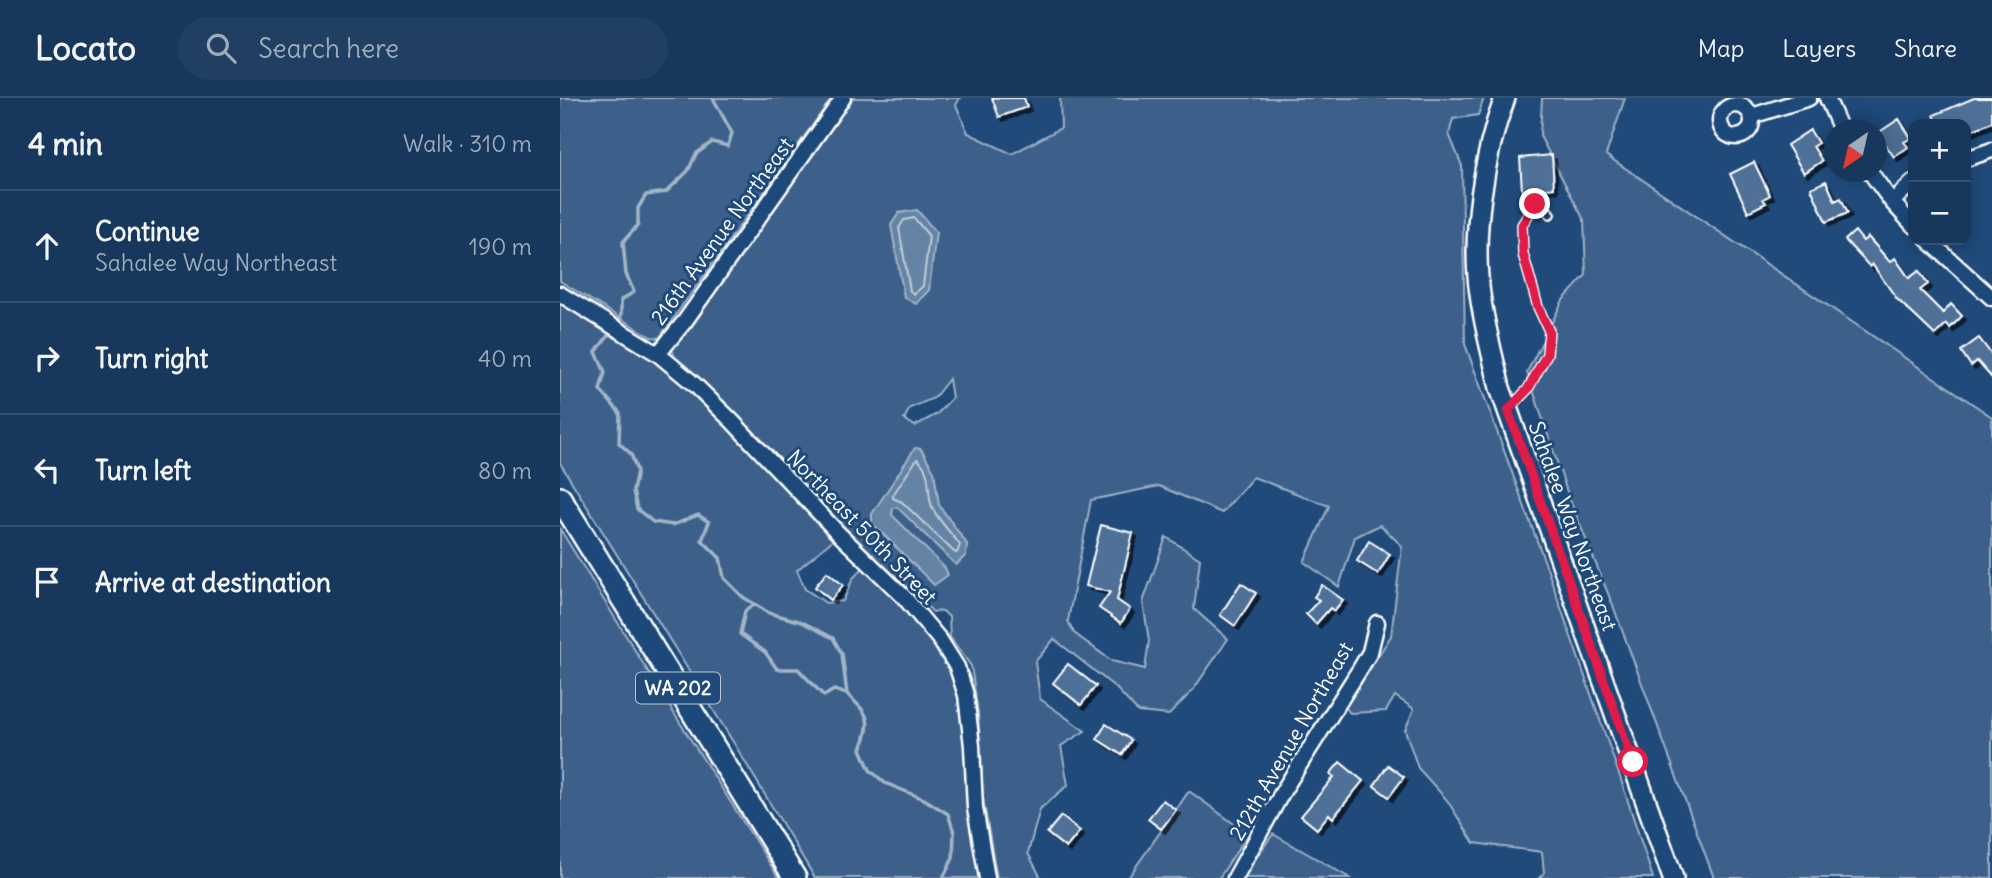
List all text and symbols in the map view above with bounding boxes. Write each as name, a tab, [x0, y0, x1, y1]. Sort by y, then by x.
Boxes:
search box	[178, 17, 668, 80]
text: Locato	[35, 27, 136, 69]
icon: search	[202, 29, 240, 67]
text: Search here	[258, 32, 399, 65]
text: Map	[1698, 33, 1744, 63]
text: Layers	[1782, 33, 1856, 63]
text: Share	[1894, 33, 1957, 63]
north arrow	[1824, 119, 1887, 182]
map controls	[1908, 119, 1971, 245]
button: +	[1908, 119, 1971, 182]
text: 4 min	[28, 125, 103, 163]
text: Walk · 310 m	[403, 129, 532, 158]
street label: 216th Avenue Northeast	[645, 132, 799, 330]
button: −	[1908, 182, 1971, 245]
route end	[1519, 188, 1550, 219]
text: Continue	[95, 215, 200, 248]
icon: ahead	[28, 227, 66, 265]
text: 190 m	[469, 232, 532, 261]
text: Sahalee Way Northeast	[95, 248, 337, 277]
icon: right	[28, 339, 66, 377]
text: Turn right	[95, 342, 208, 375]
text: 40 m	[478, 344, 532, 373]
street label: Sahalee Way Northeast	[1522, 417, 1624, 635]
street label: Northeast 50th Street	[781, 444, 943, 610]
icon: left	[28, 451, 66, 489]
text: Turn left	[95, 454, 191, 487]
text: 80 m	[478, 456, 532, 485]
icon: arrive	[28, 563, 66, 601]
text: Arrive at destination	[95, 566, 331, 599]
street label: 212th Avenue Northeast	[1223, 637, 1359, 845]
road number: WA 202	[636, 673, 720, 704]
route start	[1617, 746, 1648, 777]

